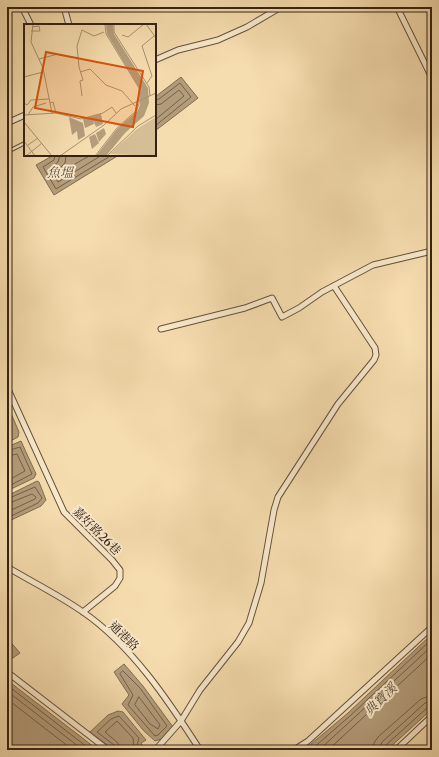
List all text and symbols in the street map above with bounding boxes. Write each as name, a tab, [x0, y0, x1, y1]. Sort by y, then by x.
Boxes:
inset map	[24, 24, 156, 156]
water label: 魚塭	[47, 164, 75, 180]
street label: 嘉好路26巷	[70, 503, 125, 558]
street label: 通港路	[106, 618, 143, 654]
water label: 典寶溪	[360, 678, 401, 718]

